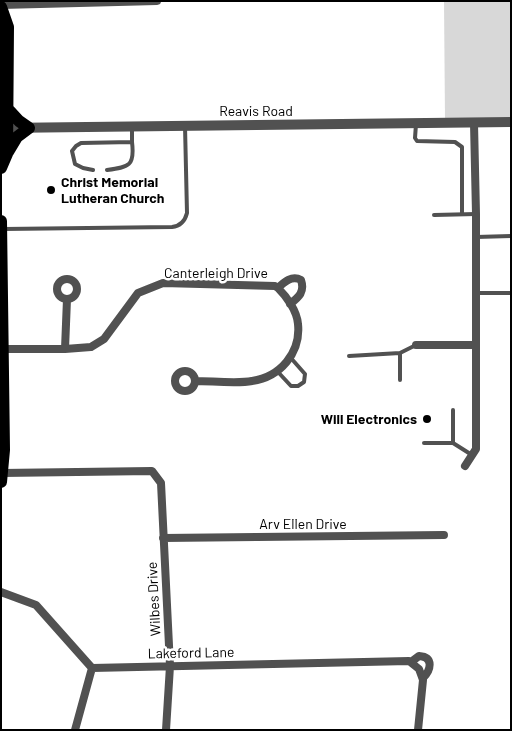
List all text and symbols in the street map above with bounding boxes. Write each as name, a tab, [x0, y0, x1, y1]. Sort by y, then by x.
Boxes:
street label: Reavis Road	[219, 103, 293, 119]
place label: Christ Memorial Lutheran Church	[61, 174, 165, 206]
marker: Christ Memorial Lutheran Church	[45, 184, 57, 196]
street label: Canterleigh Drive	[164, 265, 268, 281]
place label: Will Electronics	[321, 411, 417, 427]
marker: Will Electronics	[421, 413, 433, 425]
street label: Arv Ellen Drive	[259, 516, 347, 532]
street label: Wilbes Drive	[144, 561, 164, 637]
street label: Lakeford Lane	[148, 644, 234, 662]

